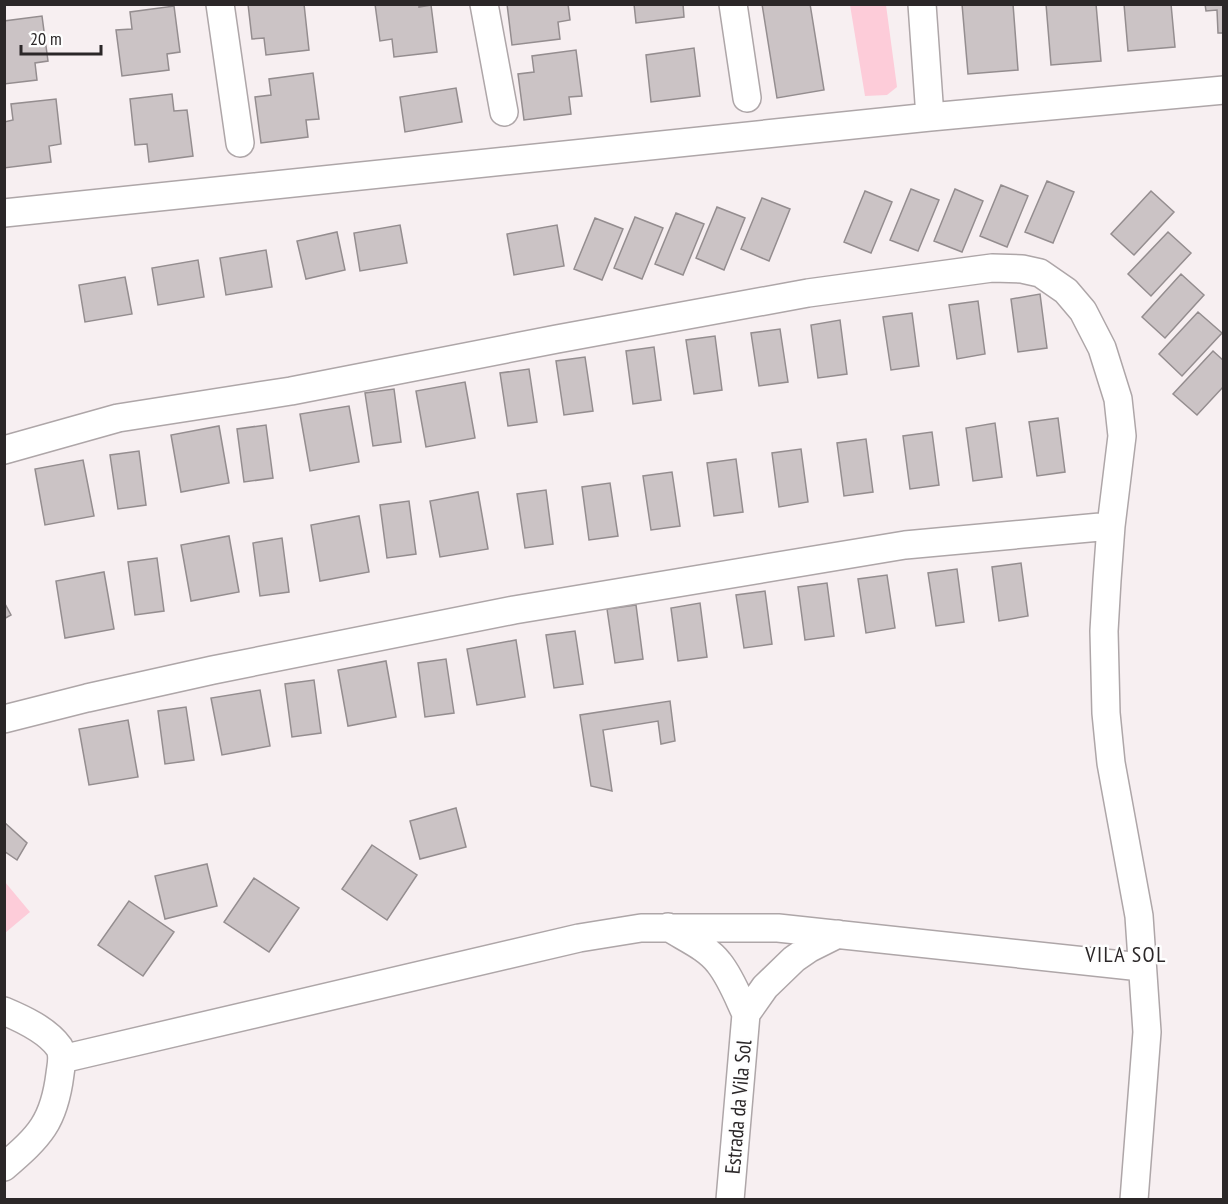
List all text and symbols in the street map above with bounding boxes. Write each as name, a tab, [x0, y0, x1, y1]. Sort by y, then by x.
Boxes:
scale bar	[21, 18, 100, 56]
text: 20 m	[30, 27, 62, 50]
district label: VILA SOL	[1084, 940, 1167, 968]
street label: Estrada da Vila Sol	[719, 1039, 757, 1175]

